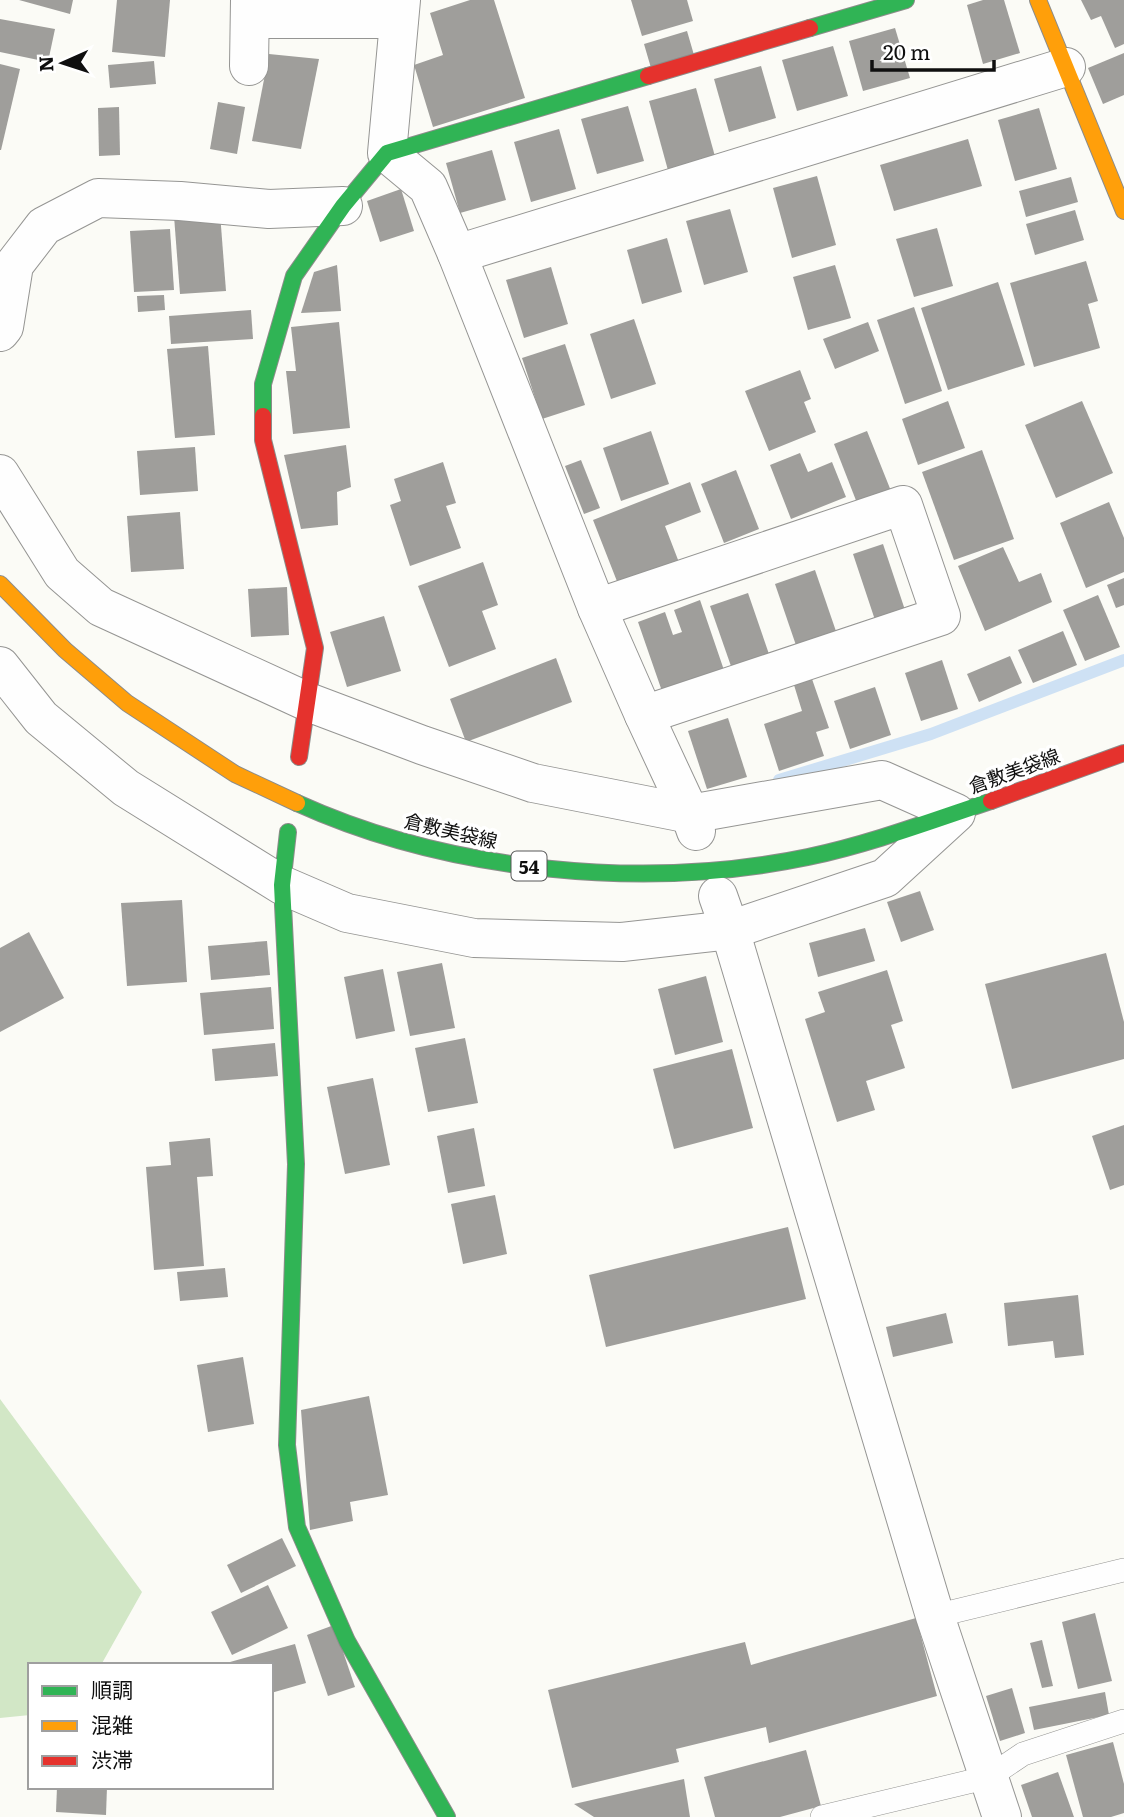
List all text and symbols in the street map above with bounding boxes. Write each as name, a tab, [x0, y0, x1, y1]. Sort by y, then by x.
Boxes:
north arrow	[28, 28, 98, 98]
scale bar	[872, 28, 995, 72]
text: 20 m	[883, 35, 930, 66]
text: N	[31, 55, 59, 73]
street label: 倉敷美袋線	[965, 741, 1063, 799]
street label: 倉敷美袋線	[402, 806, 500, 854]
road number: 54	[512, 852, 546, 880]
legend	[28, 1663, 273, 1789]
text: 順調	[91, 1673, 133, 1704]
text: 混雑	[91, 1708, 133, 1739]
text: 渋滞	[91, 1743, 133, 1774]

